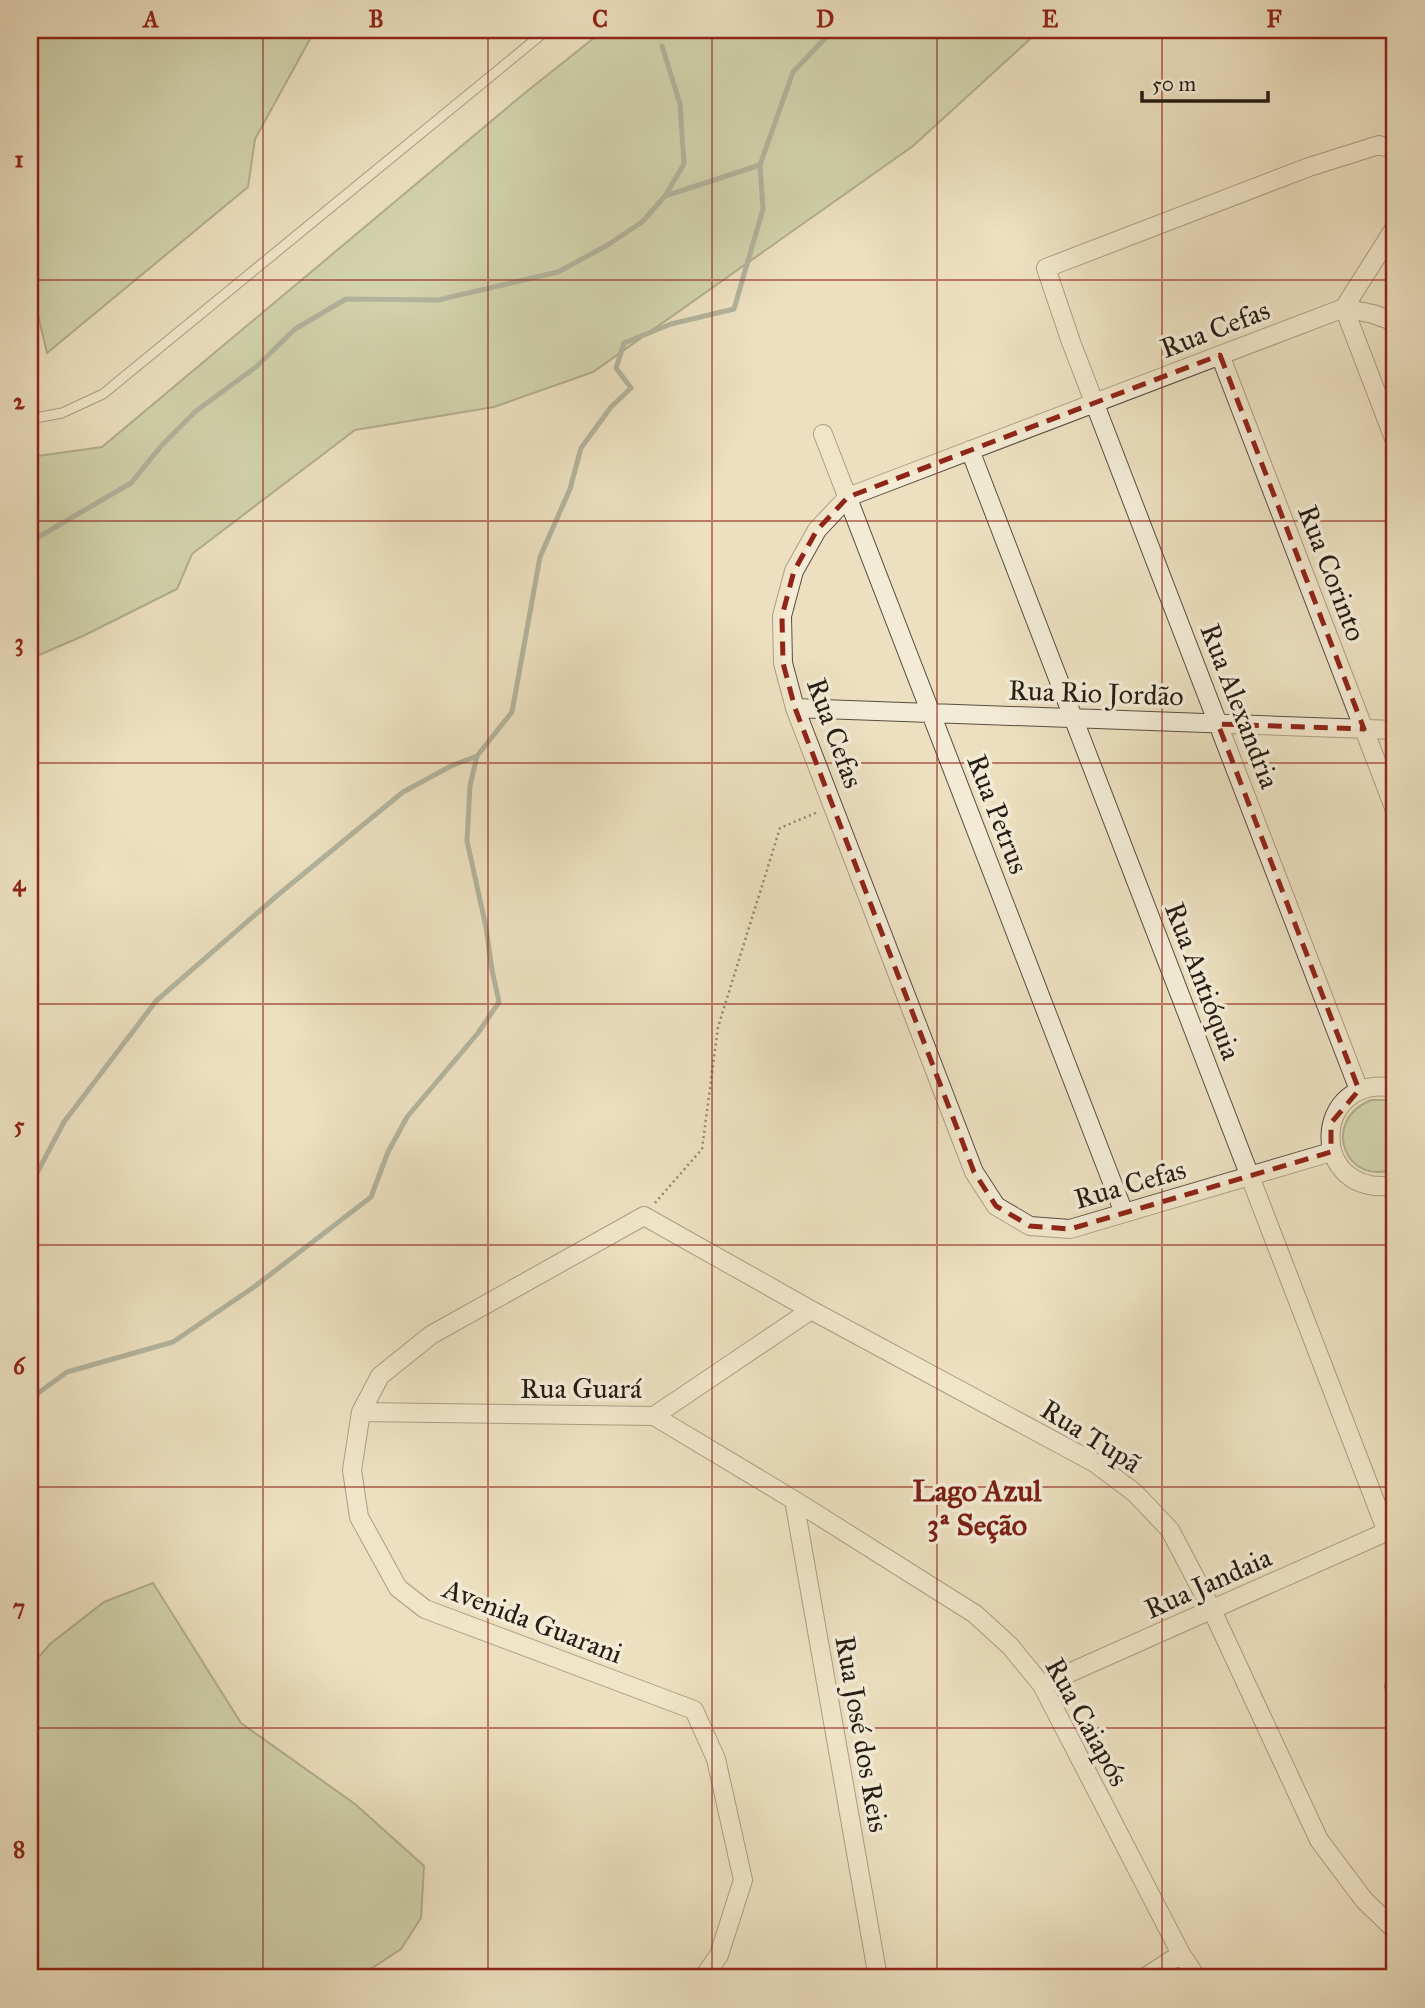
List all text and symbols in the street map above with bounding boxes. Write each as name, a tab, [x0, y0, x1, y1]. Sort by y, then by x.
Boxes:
text: A	[141, 5, 159, 33]
text: B	[368, 5, 384, 33]
text: C	[592, 5, 608, 33]
text: D	[816, 5, 834, 33]
text: E	[1042, 5, 1059, 33]
text: F	[1266, 5, 1282, 33]
scale bar	[1142, 60, 1268, 104]
text: 50 m	[1152, 71, 1197, 97]
text: 1	[14, 145, 24, 173]
street label: Rua Cefas	[1155, 292, 1275, 366]
text: 2	[13, 387, 25, 415]
street label: Rua Corinto	[1290, 500, 1374, 646]
street label: Rua Alexandria	[1193, 619, 1288, 793]
text: 3	[14, 628, 24, 657]
street label: Rua Rio Jordão	[1008, 672, 1184, 714]
street label: Rua Cefas	[799, 673, 871, 793]
street label: Rua Petrus	[959, 749, 1037, 879]
text: 4	[13, 869, 27, 897]
street label: Rua Antióquia	[1157, 897, 1249, 1065]
text: 5	[14, 1111, 25, 1139]
street label: Rua Cefas	[1070, 1151, 1190, 1217]
text: 6	[13, 1352, 26, 1380]
street label: Rua Guará	[520, 1371, 642, 1406]
street label: Rua Tupã	[1034, 1392, 1148, 1481]
district label: Lago Azul 3ª Seção	[913, 1473, 1042, 1544]
street label: Rua Jandaia	[1139, 1539, 1277, 1626]
street label: Avenida Guarani	[437, 1570, 628, 1671]
text: 7	[13, 1593, 25, 1621]
street label: Rua José dos Reis	[827, 1633, 897, 1835]
street label: Rua Caiapós	[1037, 1652, 1137, 1792]
text: 8	[13, 1835, 25, 1863]

